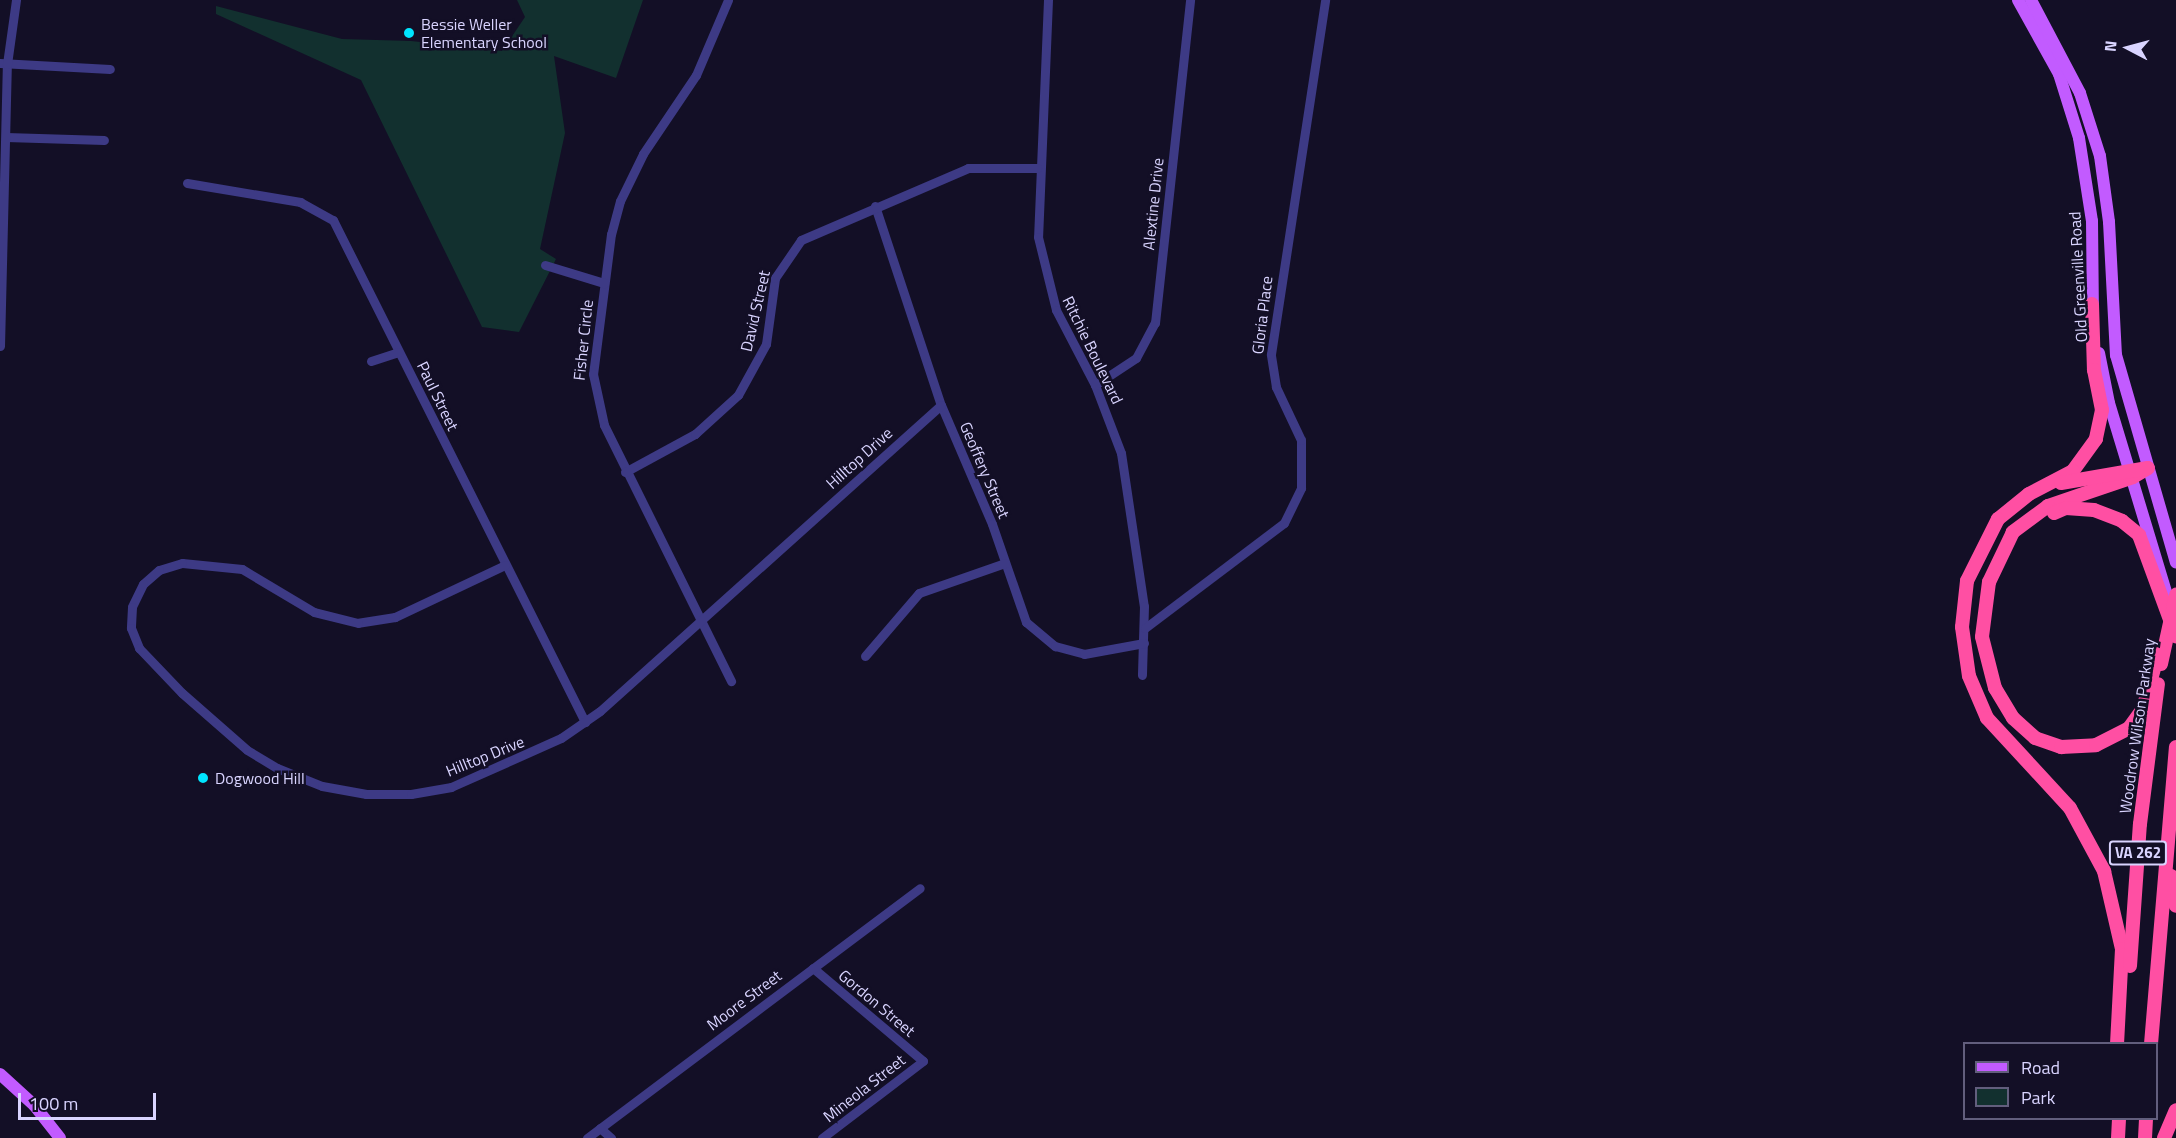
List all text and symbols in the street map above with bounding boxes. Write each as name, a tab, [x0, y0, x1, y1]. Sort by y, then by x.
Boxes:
place label: Bessie Weller Elementary School	[421, 14, 547, 52]
north arrow	[2098, 18, 2158, 78]
marker: Bessie Weller Elementary School	[402, 26, 416, 40]
text: N	[2098, 39, 2123, 53]
street label: Alextine Drive	[1139, 157, 1167, 251]
street label: Old Greenville Road	[2065, 211, 2091, 343]
street label: David Street	[736, 269, 774, 353]
street label: Gloria Place	[1248, 275, 1276, 355]
street label: Ritchie Boulevard	[1059, 293, 1127, 407]
street label: Fisher Circle	[569, 299, 597, 381]
street label: Paul Street	[413, 358, 463, 434]
street label: Geoffery Street	[956, 419, 1014, 521]
street label: Hilltop Drive	[822, 423, 896, 493]
street label: Woodrow Wilson Parkway	[2115, 637, 2159, 815]
street label: Hilltop Drive	[443, 732, 527, 780]
place label: Dogwood Hill	[215, 768, 305, 788]
marker: Dogwood Hill	[196, 771, 210, 785]
road number: VA 262	[2108, 841, 2168, 865]
street label: Gordon Street	[835, 965, 919, 1041]
street label: Moore Street	[703, 966, 785, 1034]
legend	[1963, 1042, 2158, 1120]
street label: Mineola Street	[819, 1050, 909, 1126]
text: Road	[2021, 1054, 2060, 1081]
scale bar	[21, 1081, 159, 1119]
text: Park	[2021, 1084, 2055, 1111]
text: 100 m	[29, 1090, 78, 1117]

